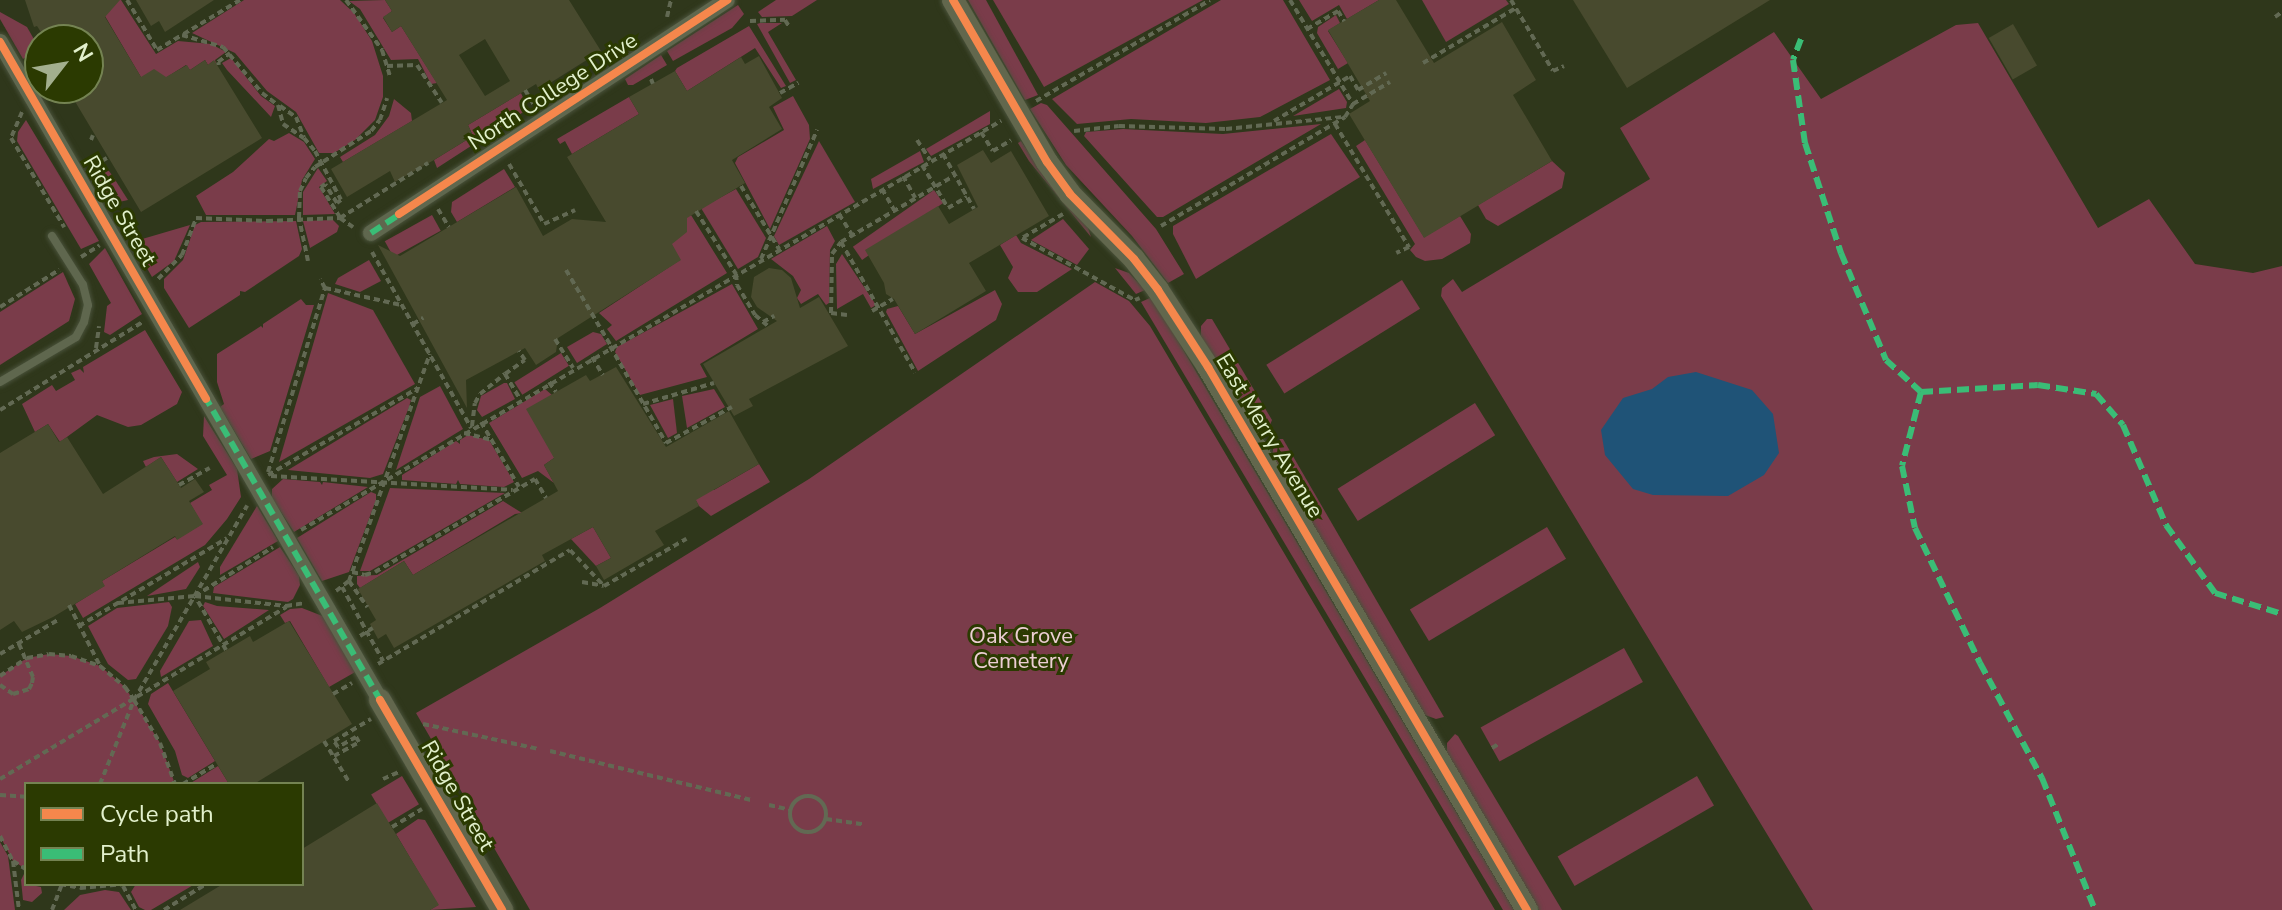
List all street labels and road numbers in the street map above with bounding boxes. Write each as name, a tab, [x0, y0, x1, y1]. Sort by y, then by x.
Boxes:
street label: North College Drive	[464, 28, 642, 156]
street label: Ridge Street	[77, 151, 161, 271]
street label: East Merry Avenue	[1210, 349, 1328, 523]
street label: Ridge Street	[415, 736, 499, 856]

